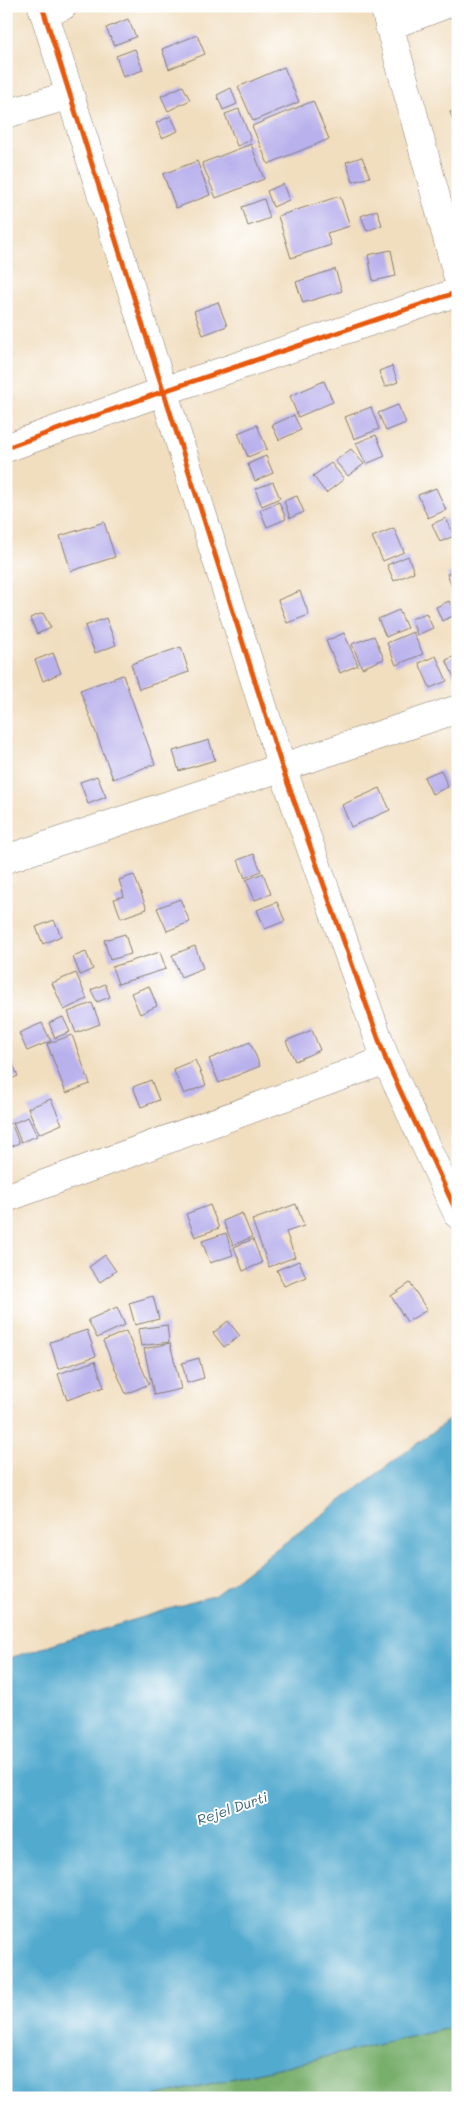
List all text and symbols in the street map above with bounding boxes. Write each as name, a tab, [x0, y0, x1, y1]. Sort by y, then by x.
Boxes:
water label: Rejel Durti	[194, 1787, 271, 1829]

